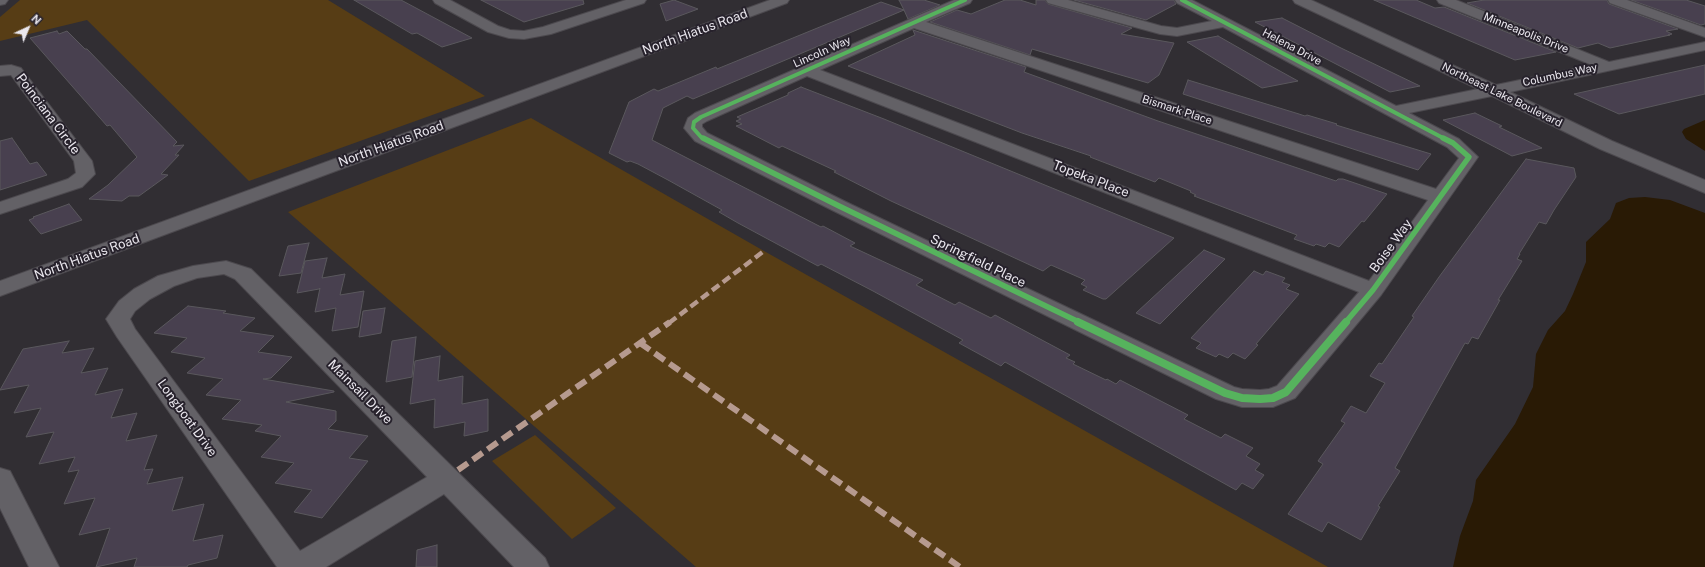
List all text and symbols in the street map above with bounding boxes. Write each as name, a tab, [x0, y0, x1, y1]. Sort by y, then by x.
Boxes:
street label: North Hiatus Road	[640, 6, 750, 58]
north arrow	[8, 8, 48, 48]
street label: Minneapolis Drive	[1481, 10, 1571, 56]
text: N	[29, 12, 44, 27]
street label: Helena Drive	[1260, 26, 1324, 68]
street label: Lincoln Way	[791, 33, 853, 71]
street label: Northeast Lake Boulevard	[1440, 60, 1564, 130]
street label: Columbus Way	[1522, 61, 1598, 89]
street label: Poinciana Circle	[13, 71, 83, 157]
street label: Bismark Place	[1140, 92, 1214, 128]
street label: North Hiatus Road	[336, 118, 446, 170]
street label: Topeka Place	[1051, 157, 1131, 201]
street label: Boise Way	[1366, 216, 1416, 276]
street label: North Hiatus Road	[32, 231, 142, 283]
street label: Springfield Place	[928, 231, 1028, 291]
street label: Mainsail Drive	[325, 357, 395, 427]
street label: Longboat Drive	[154, 376, 220, 460]

